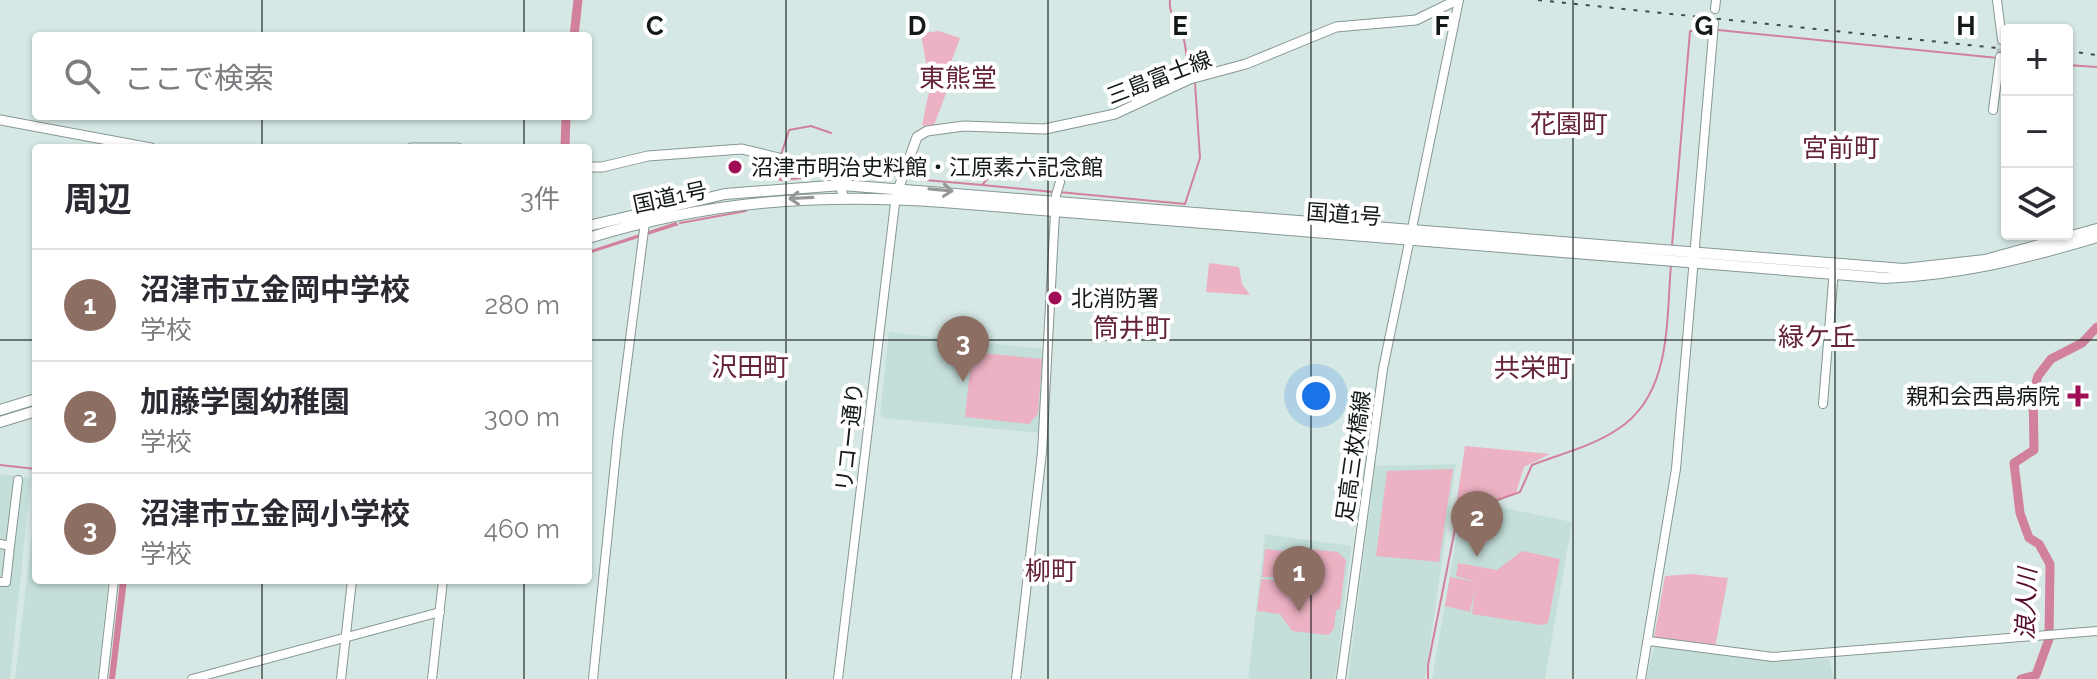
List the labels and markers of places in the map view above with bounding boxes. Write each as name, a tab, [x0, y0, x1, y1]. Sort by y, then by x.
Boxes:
place label: 沼津市明治史料館・江原素六記念館	[751, 154, 1103, 180]
marker: 沼津市明治史料館・江原素六記念館	[726, 158, 744, 176]
place label: 北消防署	[1071, 285, 1159, 311]
marker: 北消防署	[1046, 289, 1064, 307]
pin: 3	[937, 316, 989, 382]
place label: 親和会西島病院	[1906, 383, 2060, 409]
marker: 親和会西島病院	[2067, 385, 2089, 407]
pin: 2	[1451, 491, 1503, 557]
pin: 1	[1273, 546, 1325, 612]

